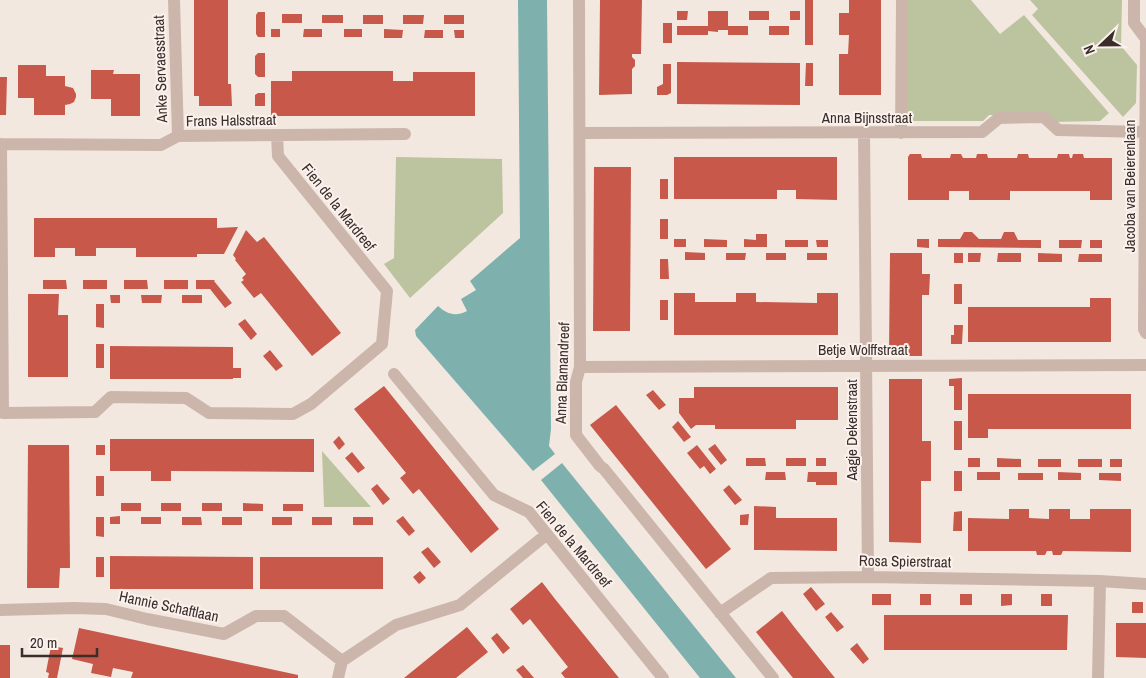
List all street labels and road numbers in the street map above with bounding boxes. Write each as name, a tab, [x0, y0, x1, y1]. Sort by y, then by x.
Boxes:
street label: Anke Servaesstraat	[148, 14, 172, 124]
street label: Anna Bijnsstraat	[821, 107, 913, 128]
street label: Frans Halsstraat	[186, 109, 277, 131]
street label: Jacoba van Beierenlaan	[1119, 120, 1140, 252]
street label: Fien de la Mardreef	[297, 159, 381, 256]
street label: Anna Blamandreef	[550, 321, 574, 425]
street label: Betje Wolffstraat	[818, 339, 908, 360]
street label: Aagje Dekenstraat	[841, 379, 862, 482]
street label: Fien de la Mardreef	[531, 496, 617, 592]
street label: Rosa Spierstraat	[859, 550, 952, 572]
street label: Hannie Schaftlaan	[117, 585, 221, 627]

